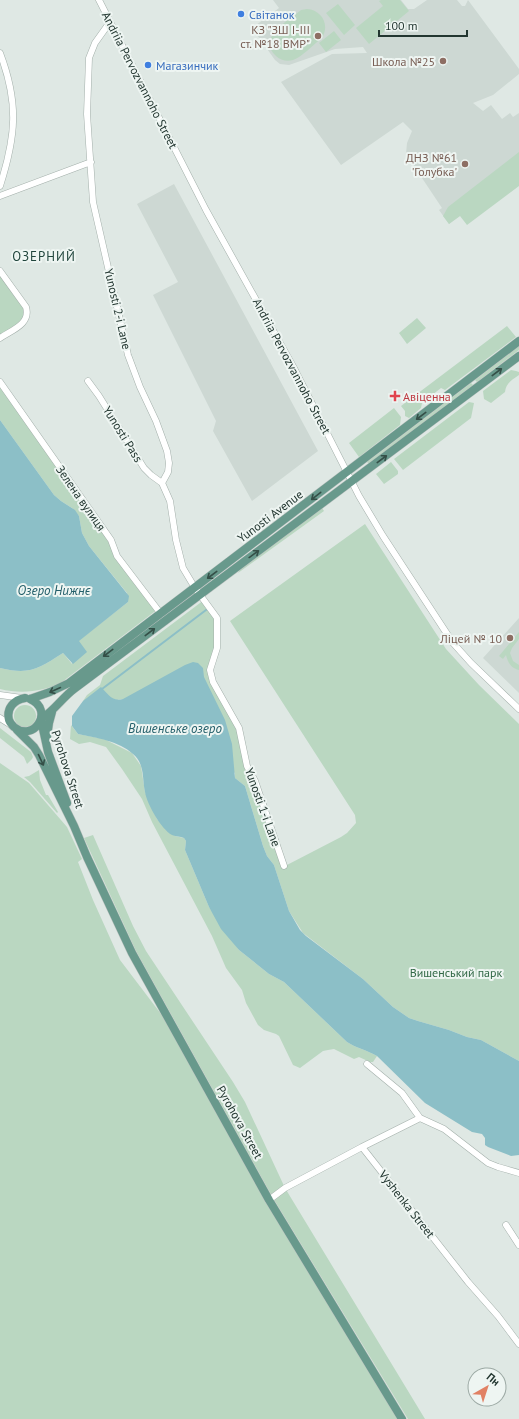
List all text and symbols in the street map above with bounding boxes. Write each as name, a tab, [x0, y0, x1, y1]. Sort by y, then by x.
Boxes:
place label: Світанок	[249, 7, 295, 22]
street label: Andriia Pervozvannoho Street	[99, 9, 181, 151]
marker: Світанок	[236, 9, 246, 19]
scale bar	[379, 12, 467, 38]
text: 100 m	[385, 18, 418, 33]
place label: КЗ "ЗШ І-ІІІ ст. №18 ВМР"	[240, 22, 310, 51]
marker: КЗ "ЗШ І-ІІІ ст. №18 ВМР"	[313, 31, 323, 41]
place label: Школа №25	[372, 54, 435, 69]
marker: Школа №25	[438, 56, 448, 66]
place label: Магазинчик	[156, 58, 219, 73]
marker: Магазинчик	[143, 60, 153, 70]
place label: ДНЗ №61 'Голубка'	[406, 150, 457, 179]
marker: ДНЗ №61 'Голубка'	[460, 159, 470, 169]
district label: ОЗЕРНИЙ	[12, 248, 76, 265]
street label: Yunosti 2-i Lane	[101, 267, 135, 351]
street label: Andriia Pervozvannoho Street	[250, 296, 334, 436]
one-way arrow	[492, 368, 503, 376]
place label: Авіценна	[403, 389, 451, 404]
marker: Авіценна	[390, 391, 400, 401]
street label: Yunosti Pass	[100, 403, 146, 465]
one-way arrow	[416, 411, 427, 420]
one-way arrow	[377, 454, 388, 463]
street label: Зелена вулиця	[53, 462, 109, 534]
street label: Yunosti Avenue	[234, 487, 306, 545]
one-way arrow	[310, 492, 321, 500]
one-way arrow	[248, 550, 259, 558]
one-way arrow	[207, 571, 218, 579]
water label: Озеро Нижнє	[18, 582, 91, 599]
one-way arrow	[144, 627, 155, 636]
place label: Ліцей № 10	[439, 631, 502, 646]
marker: Ліцей № 10	[505, 633, 515, 643]
one-way arrow	[103, 649, 114, 657]
one-way arrow	[49, 687, 61, 694]
water label: Вишенське озеро	[128, 720, 222, 737]
street label: Pyrohova Street	[48, 728, 88, 810]
one-way arrow	[38, 754, 45, 766]
street label: Yunosti 1-i Lane	[242, 766, 284, 848]
park label: Вишенський парк	[410, 965, 503, 980]
street label: Pyrohova Street	[214, 1083, 266, 1161]
street label: Vyshenka Street	[375, 1166, 438, 1241]
north arrow	[467, 1367, 507, 1407]
text: Пн	[484, 1370, 503, 1389]

